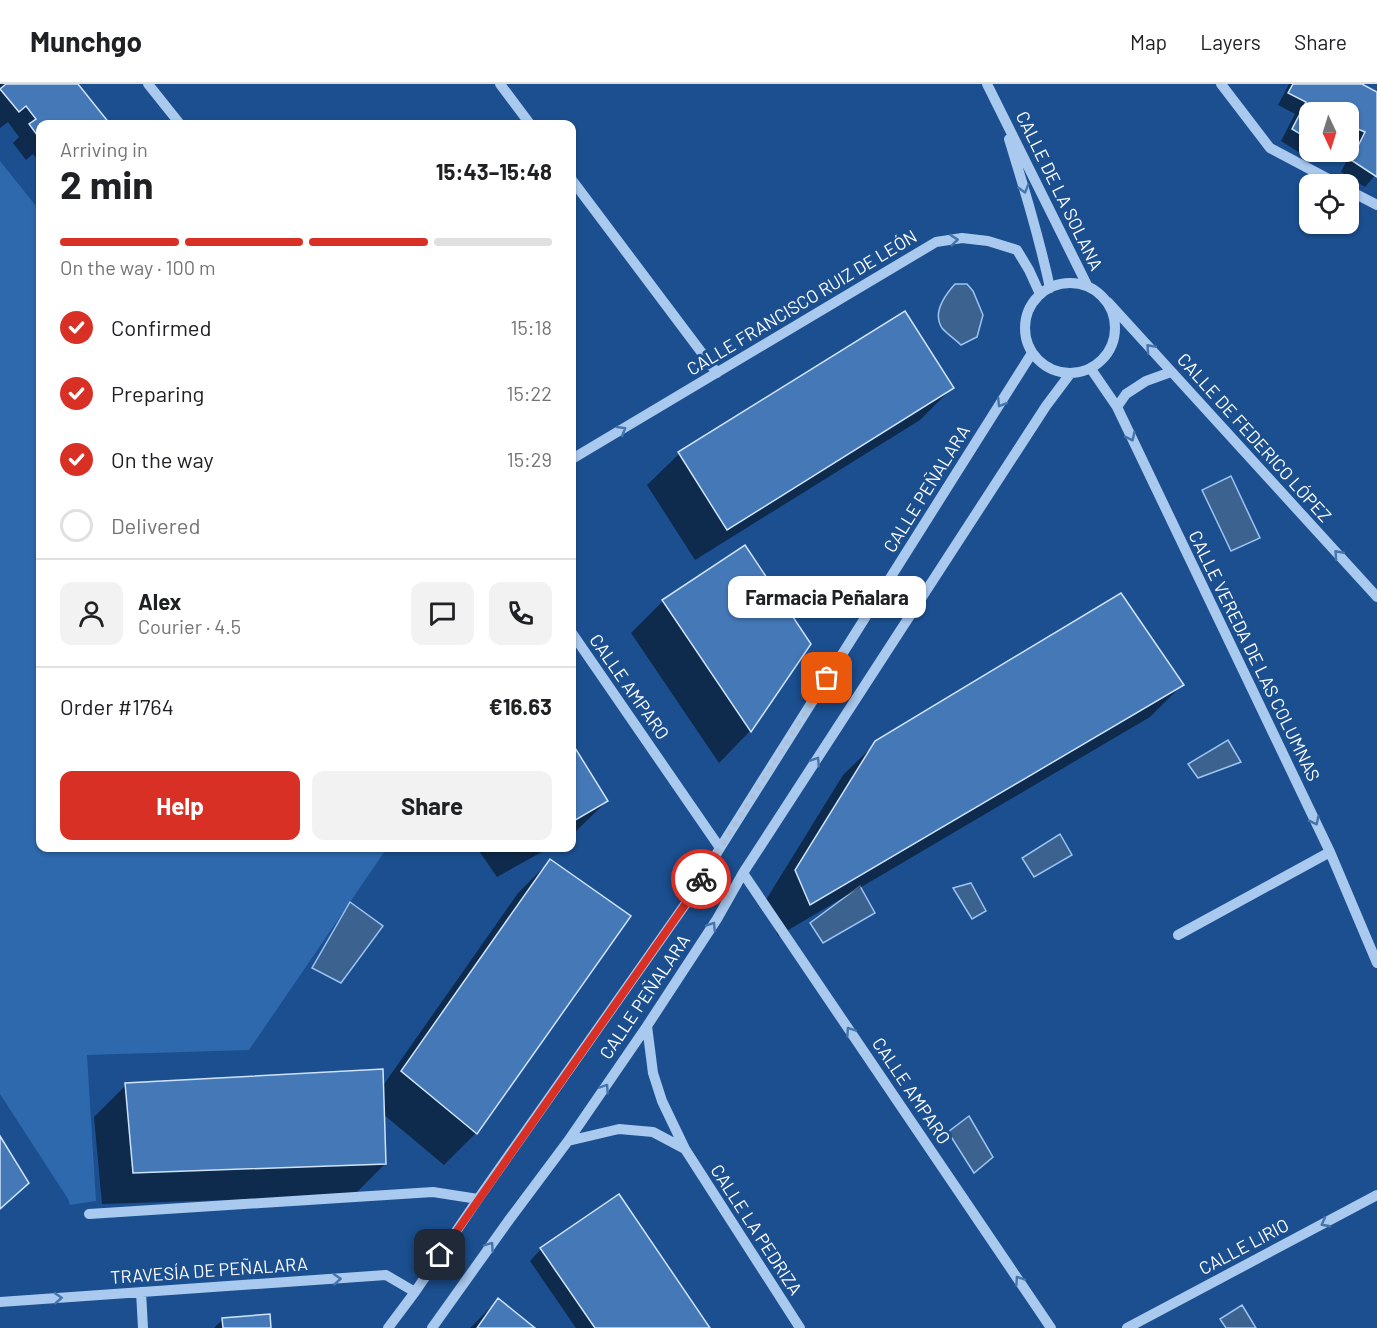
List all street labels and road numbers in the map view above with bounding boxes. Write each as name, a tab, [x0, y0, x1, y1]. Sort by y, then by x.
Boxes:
street label: CALLE DE LA SOLANA	[1012, 107, 1108, 274]
street label: CALLE FRANCISCO RUIZ DE LEÓN	[682, 225, 921, 380]
street label: CALLE DE FEDERICO LÓPEZ	[1173, 348, 1336, 526]
street label: CALLE PEÑALARA	[878, 421, 974, 556]
street label: CALLE VEREDA DE LAS COLUMNAS	[1185, 527, 1325, 784]
street label: CALLE AMPARO	[585, 629, 674, 744]
street label: CALLE PEÑALARA	[594, 930, 694, 1063]
street label: CALLE AMPARO	[868, 1033, 956, 1148]
street label: CALLE LA PEDRIZA	[706, 1160, 807, 1299]
street label: CALLE LIRIO	[1195, 1213, 1292, 1279]
street label: TRAVESÍA DE PEÑALARA	[110, 1252, 308, 1288]

